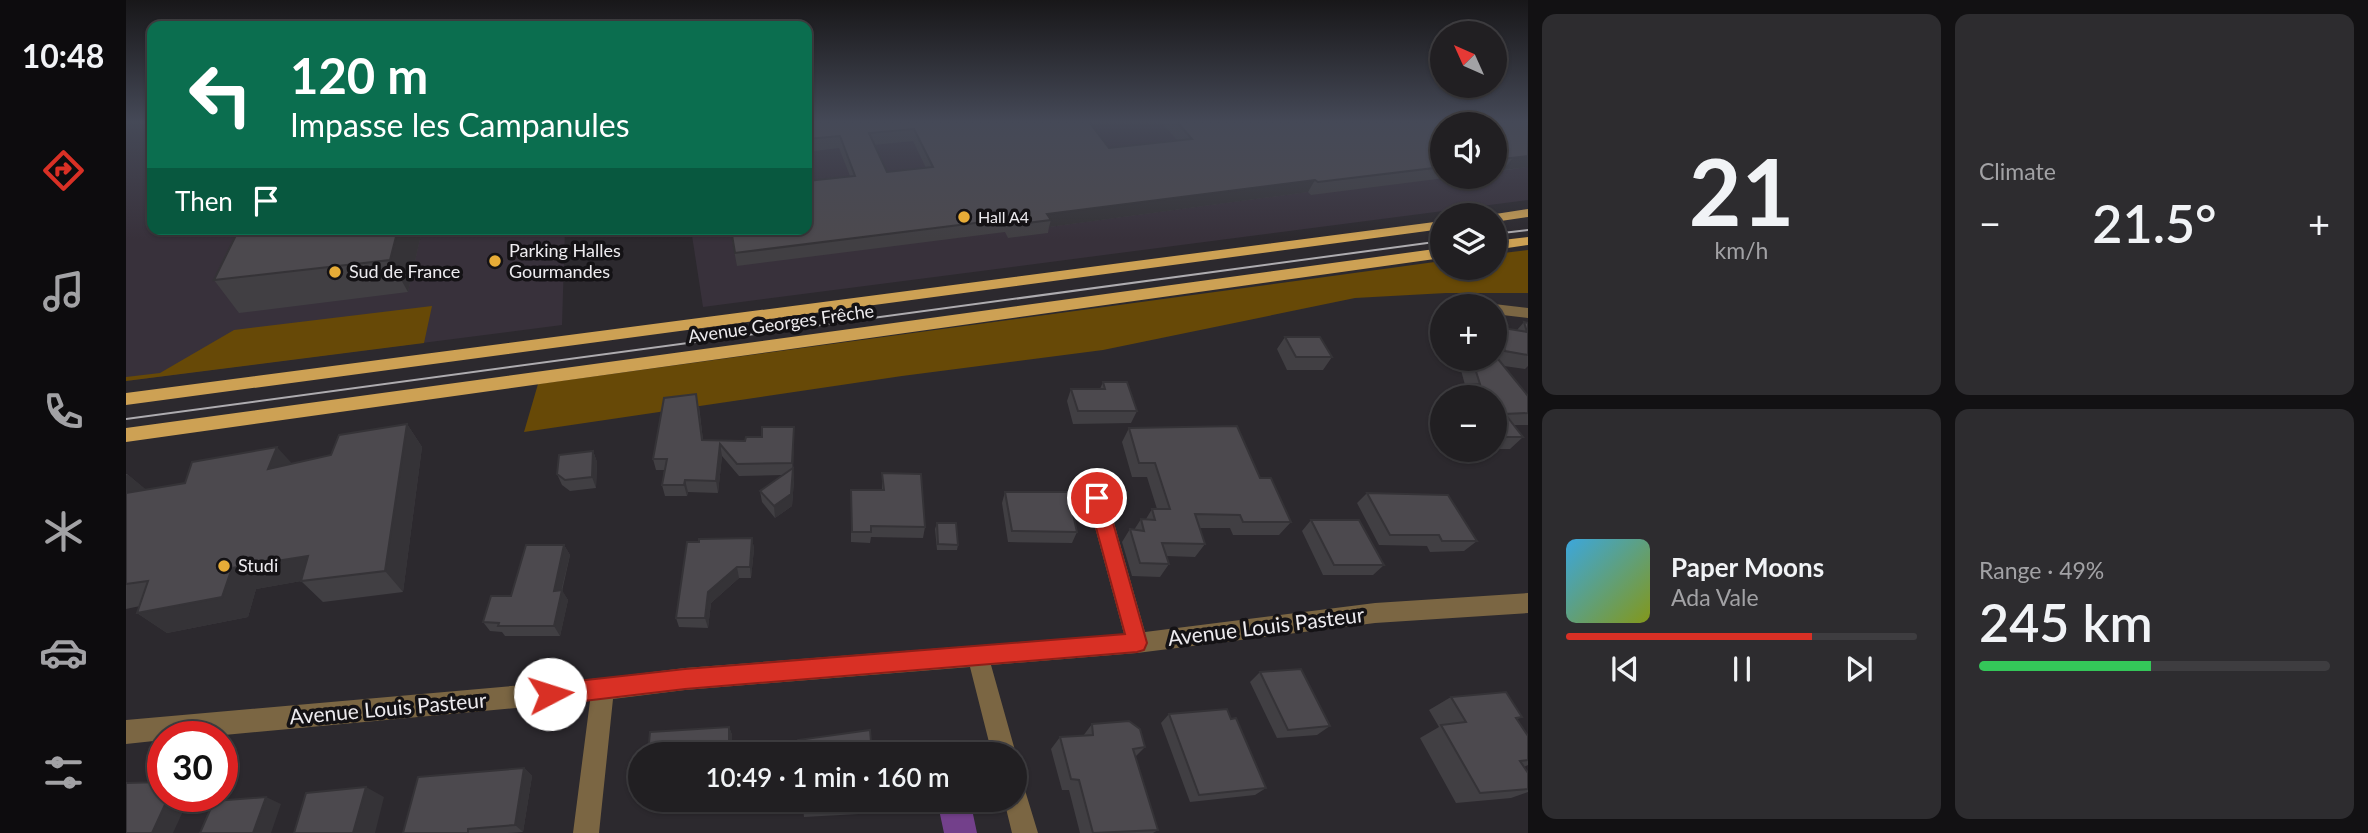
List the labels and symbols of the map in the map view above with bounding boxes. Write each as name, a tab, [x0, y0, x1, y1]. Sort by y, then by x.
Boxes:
north arrow	[1430, 21, 1507, 98]
place label: Hall A4	[978, 207, 1029, 226]
marker: Hall A4	[956, 209, 972, 225]
place label: Parking Halles Gourmandes	[509, 239, 621, 282]
marker: Parking Halles Gourmandes	[487, 253, 503, 269]
place label: Sud de France	[349, 260, 460, 282]
marker: Sud de France	[327, 264, 343, 280]
street label: Avenue Georges Frêche	[686, 299, 875, 347]
pin	[1067, 468, 1127, 528]
place label: Studi	[238, 554, 278, 576]
marker: Studi	[216, 558, 232, 574]
street label: Avenue Louis Pasteur	[1166, 601, 1366, 650]
position arrow	[513, 657, 587, 731]
street label: Avenue Louis Pasteur	[288, 686, 488, 729]
speed limit sign: 30	[147, 721, 238, 812]

